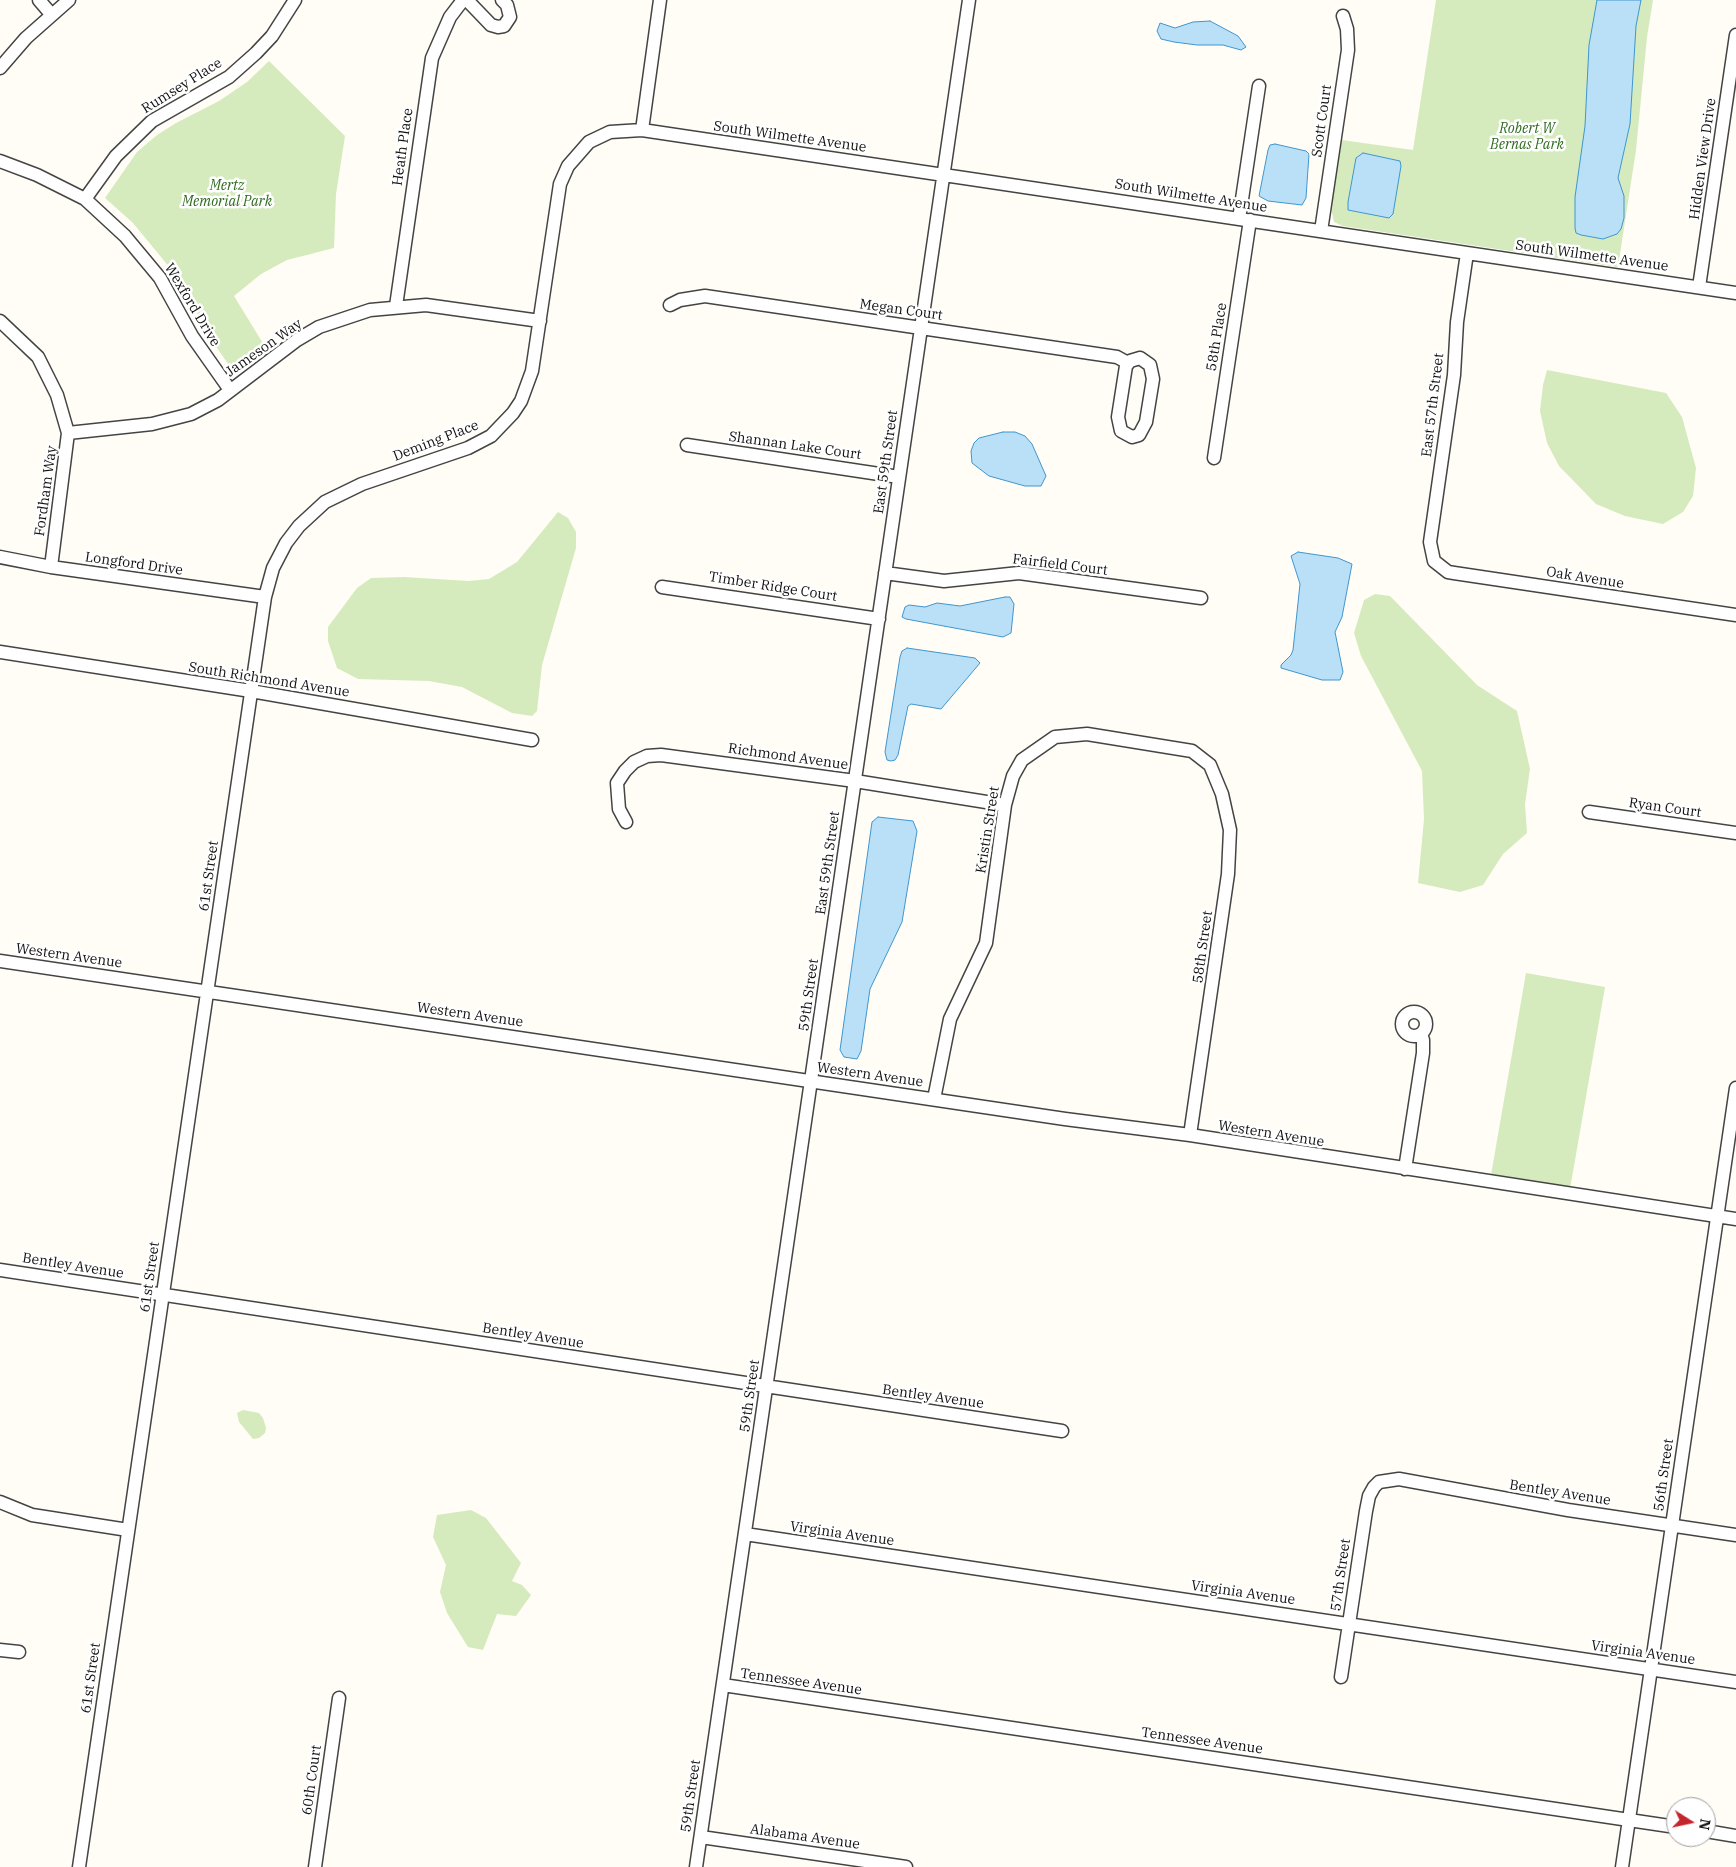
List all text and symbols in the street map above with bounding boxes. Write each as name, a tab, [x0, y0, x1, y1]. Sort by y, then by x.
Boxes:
street label: Rumsey Place	[139, 55, 225, 117]
street label: Scott Court	[1309, 84, 1335, 158]
street label: Hidden View Drive	[1686, 97, 1720, 221]
street label: Heath Place	[389, 107, 417, 187]
street label: South Wilmette Avenue	[712, 118, 868, 156]
park label: Robert W Bernas Park	[1490, 121, 1564, 154]
street label: South Wilmette Avenue	[1114, 176, 1268, 216]
park label: Mertz Memorial Park	[182, 178, 272, 210]
street label: South Wilmette Avenue	[1514, 237, 1670, 275]
street label: Wexford Drive	[161, 260, 223, 350]
street label: Megan Court	[858, 296, 944, 324]
street label: 58th Place	[1203, 302, 1231, 372]
street label: Jameson Way	[223, 315, 305, 381]
street label: East 57th Street	[1418, 352, 1448, 458]
street label: East 59th Street	[870, 409, 902, 515]
street label: Deming Place	[391, 417, 481, 465]
street label: Shannan Lake Court	[728, 428, 862, 464]
street label: Fordham Way	[31, 445, 61, 537]
street label: Longford Drive	[84, 549, 184, 579]
street label: Fairfield Court	[1011, 551, 1109, 579]
street label: Oak Avenue	[1545, 564, 1625, 592]
street label: Timber Ridge Court	[708, 569, 838, 605]
street label: South Richmond Avenue	[187, 659, 351, 701]
street label: Richmond Avenue	[727, 740, 849, 774]
street label: Kristin Street	[973, 785, 1003, 875]
street label: Ryan Court	[1628, 795, 1702, 821]
street label: East 59th Street	[812, 810, 844, 916]
street label: 61st Street	[196, 840, 222, 912]
street label: 58th Street	[1190, 910, 1216, 984]
street label: Western Avenue	[15, 940, 123, 972]
street label: 59th Street	[796, 958, 822, 1032]
street label: Western Avenue	[416, 999, 524, 1031]
street label: Western Avenue	[816, 1059, 924, 1091]
street label: Western Avenue	[1217, 1117, 1325, 1151]
street label: 61st Street	[137, 1241, 163, 1313]
street label: Bentley Avenue	[21, 1250, 125, 1282]
street label: Bentley Avenue	[481, 1320, 585, 1352]
street label: 59th Street	[737, 1359, 763, 1433]
street label: Bentley Avenue	[881, 1382, 985, 1412]
street label: 56th Street	[1651, 1438, 1677, 1512]
street label: Bentley Avenue	[1508, 1477, 1612, 1509]
street label: Virginia Avenue	[789, 1518, 895, 1550]
street label: 57th Street	[1328, 1538, 1354, 1612]
street label: Virginia Avenue	[1190, 1577, 1296, 1609]
street label: Virginia Avenue	[1590, 1637, 1696, 1669]
street label: 61st Street	[78, 1642, 104, 1714]
street label: Tennessee Avenue	[739, 1665, 863, 1699]
street label: Tennessee Avenue	[1140, 1724, 1264, 1758]
street label: 60th Court	[299, 1744, 325, 1816]
street label: 59th Street	[678, 1759, 704, 1833]
north arrow	[1666, 1797, 1716, 1847]
text: N	[1695, 1817, 1715, 1831]
street label: Alabama Avenue	[749, 1821, 861, 1853]

